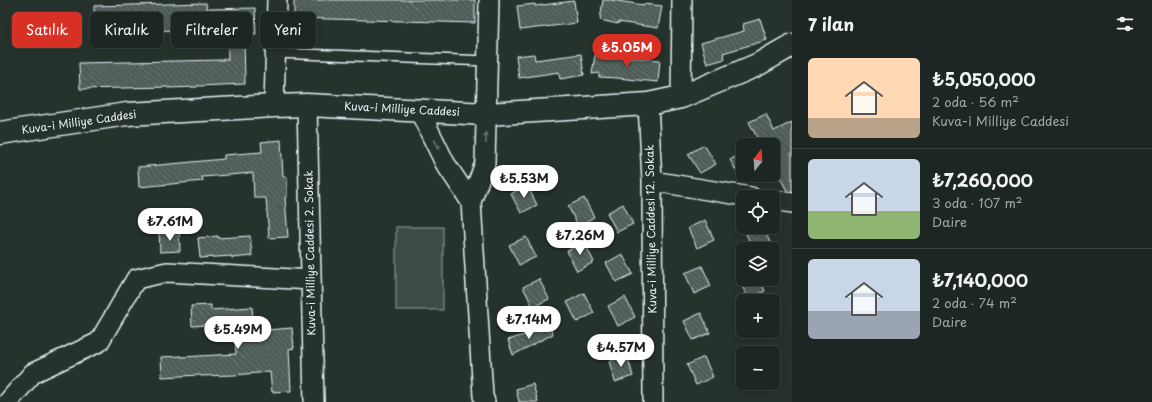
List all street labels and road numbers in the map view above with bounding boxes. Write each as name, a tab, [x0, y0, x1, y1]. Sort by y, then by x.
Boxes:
street label: Kuva-i Milliye Caddesi	[344, 97, 460, 120]
street label: Kuva-i Milliye Caddesi	[20, 105, 137, 138]
street label: Kuva-i Milliye Caddesi 12. Sokak	[641, 144, 660, 314]
street label: Kuva-i Milliye Caddesi 2. Sokak	[300, 170, 319, 336]

